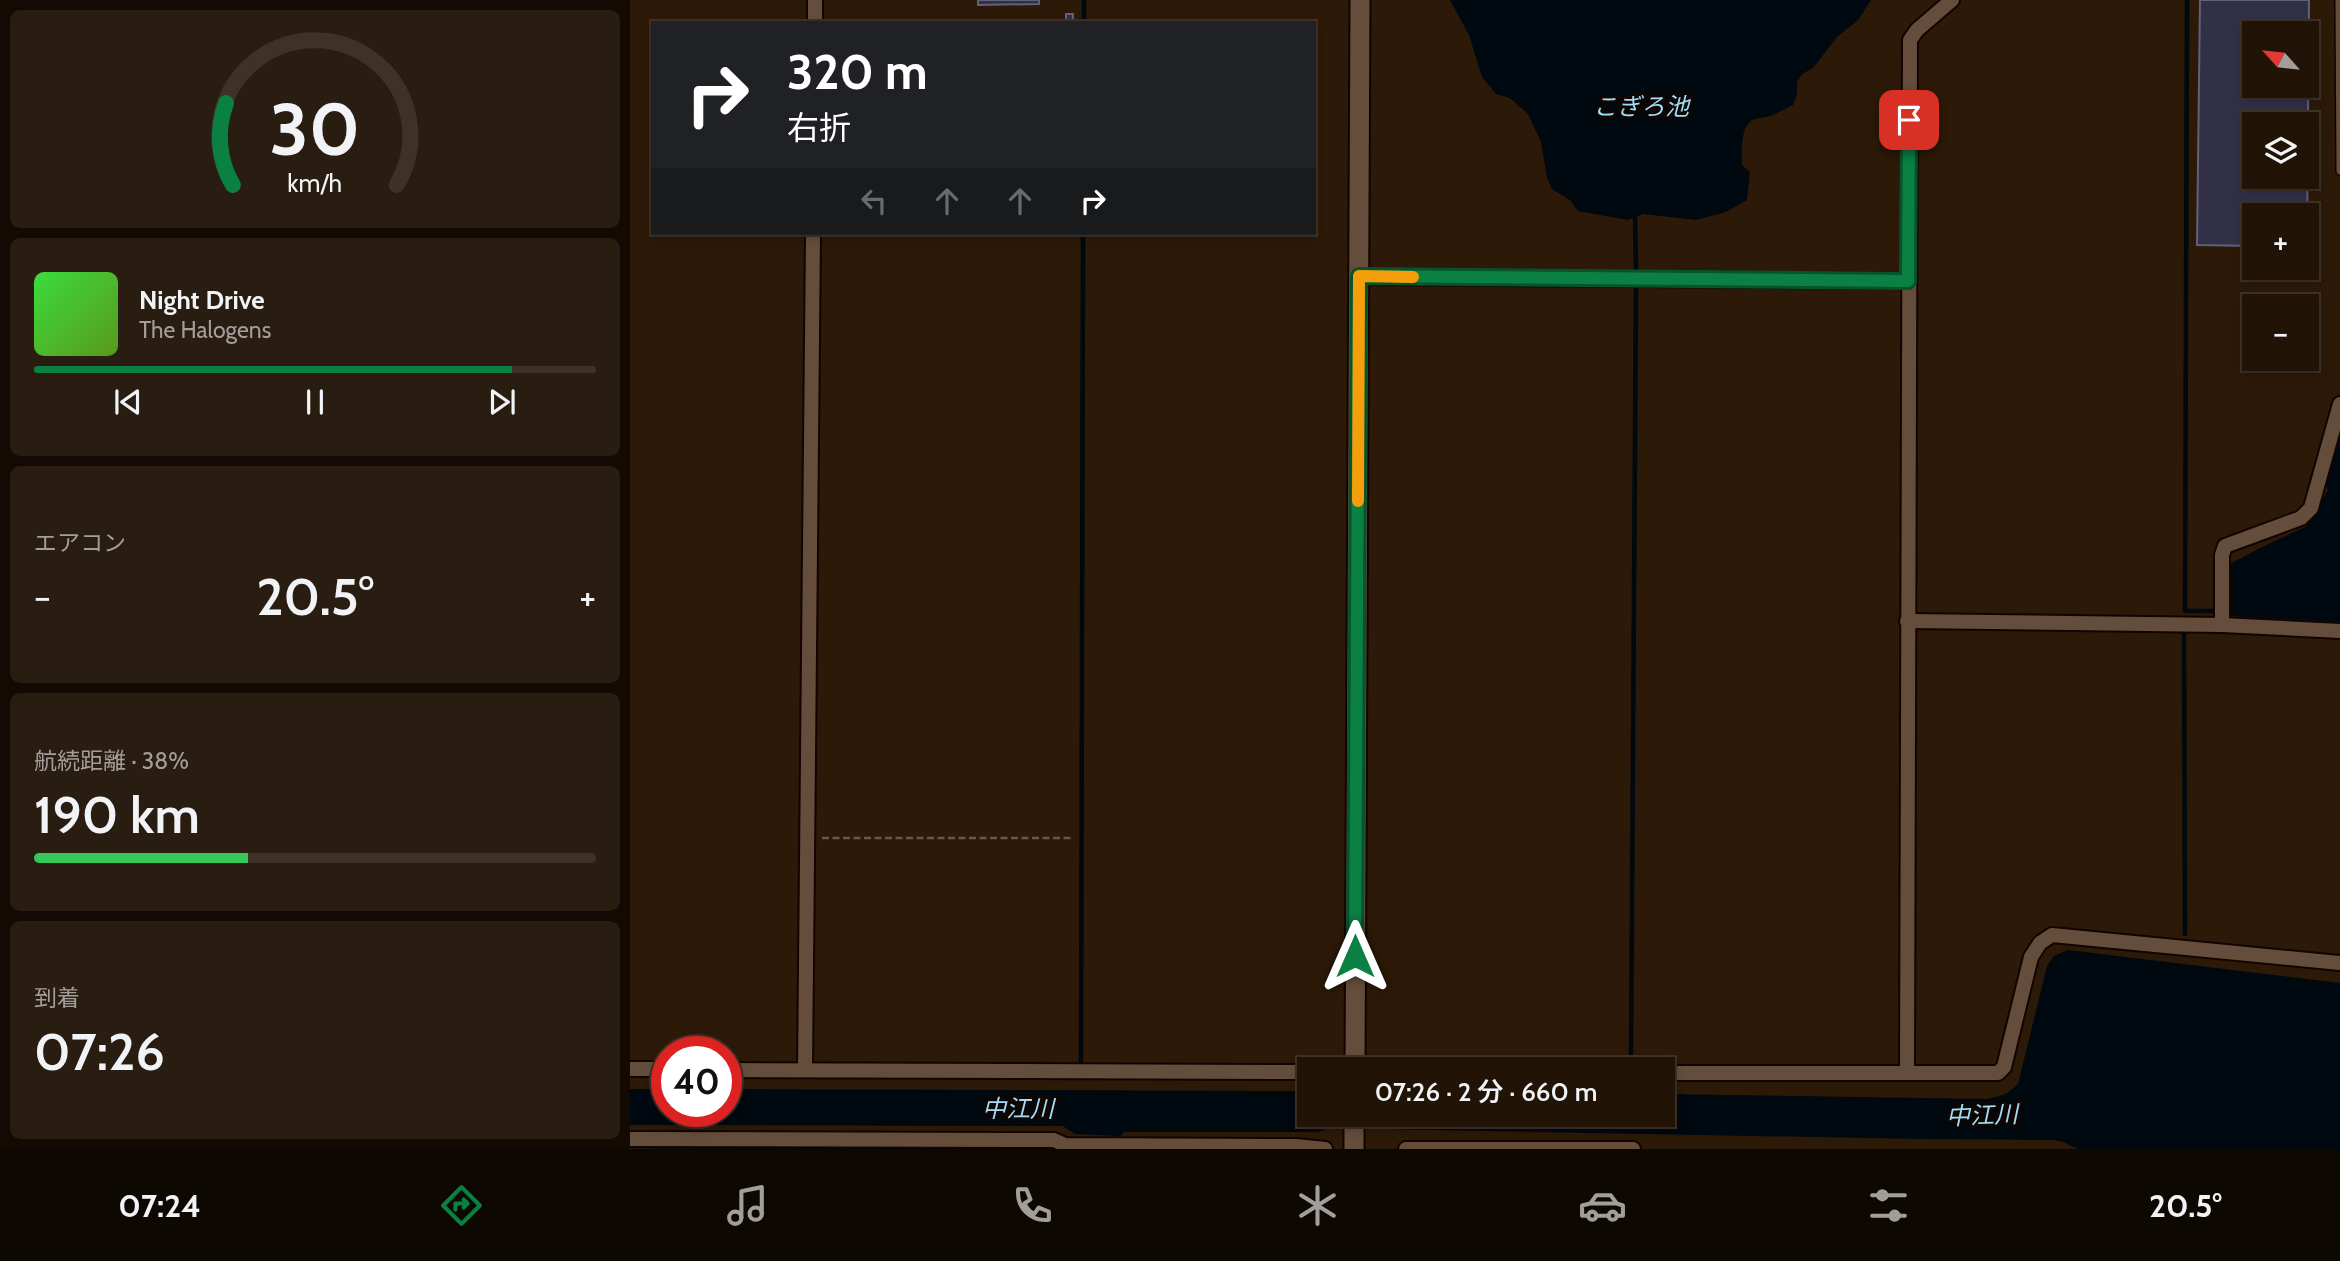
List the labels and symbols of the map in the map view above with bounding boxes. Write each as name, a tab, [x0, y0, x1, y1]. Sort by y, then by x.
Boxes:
north arrow	[2242, 21, 2319, 98]
pin	[1879, 90, 1939, 150]
water label: こぎろ池	[1593, 92, 1691, 121]
position arrow	[1318, 919, 1392, 993]
speed limit sign: 40	[651, 1036, 742, 1127]
water label: 中江川	[982, 1094, 1057, 1123]
water label: 中江川	[1946, 1099, 2021, 1131]

